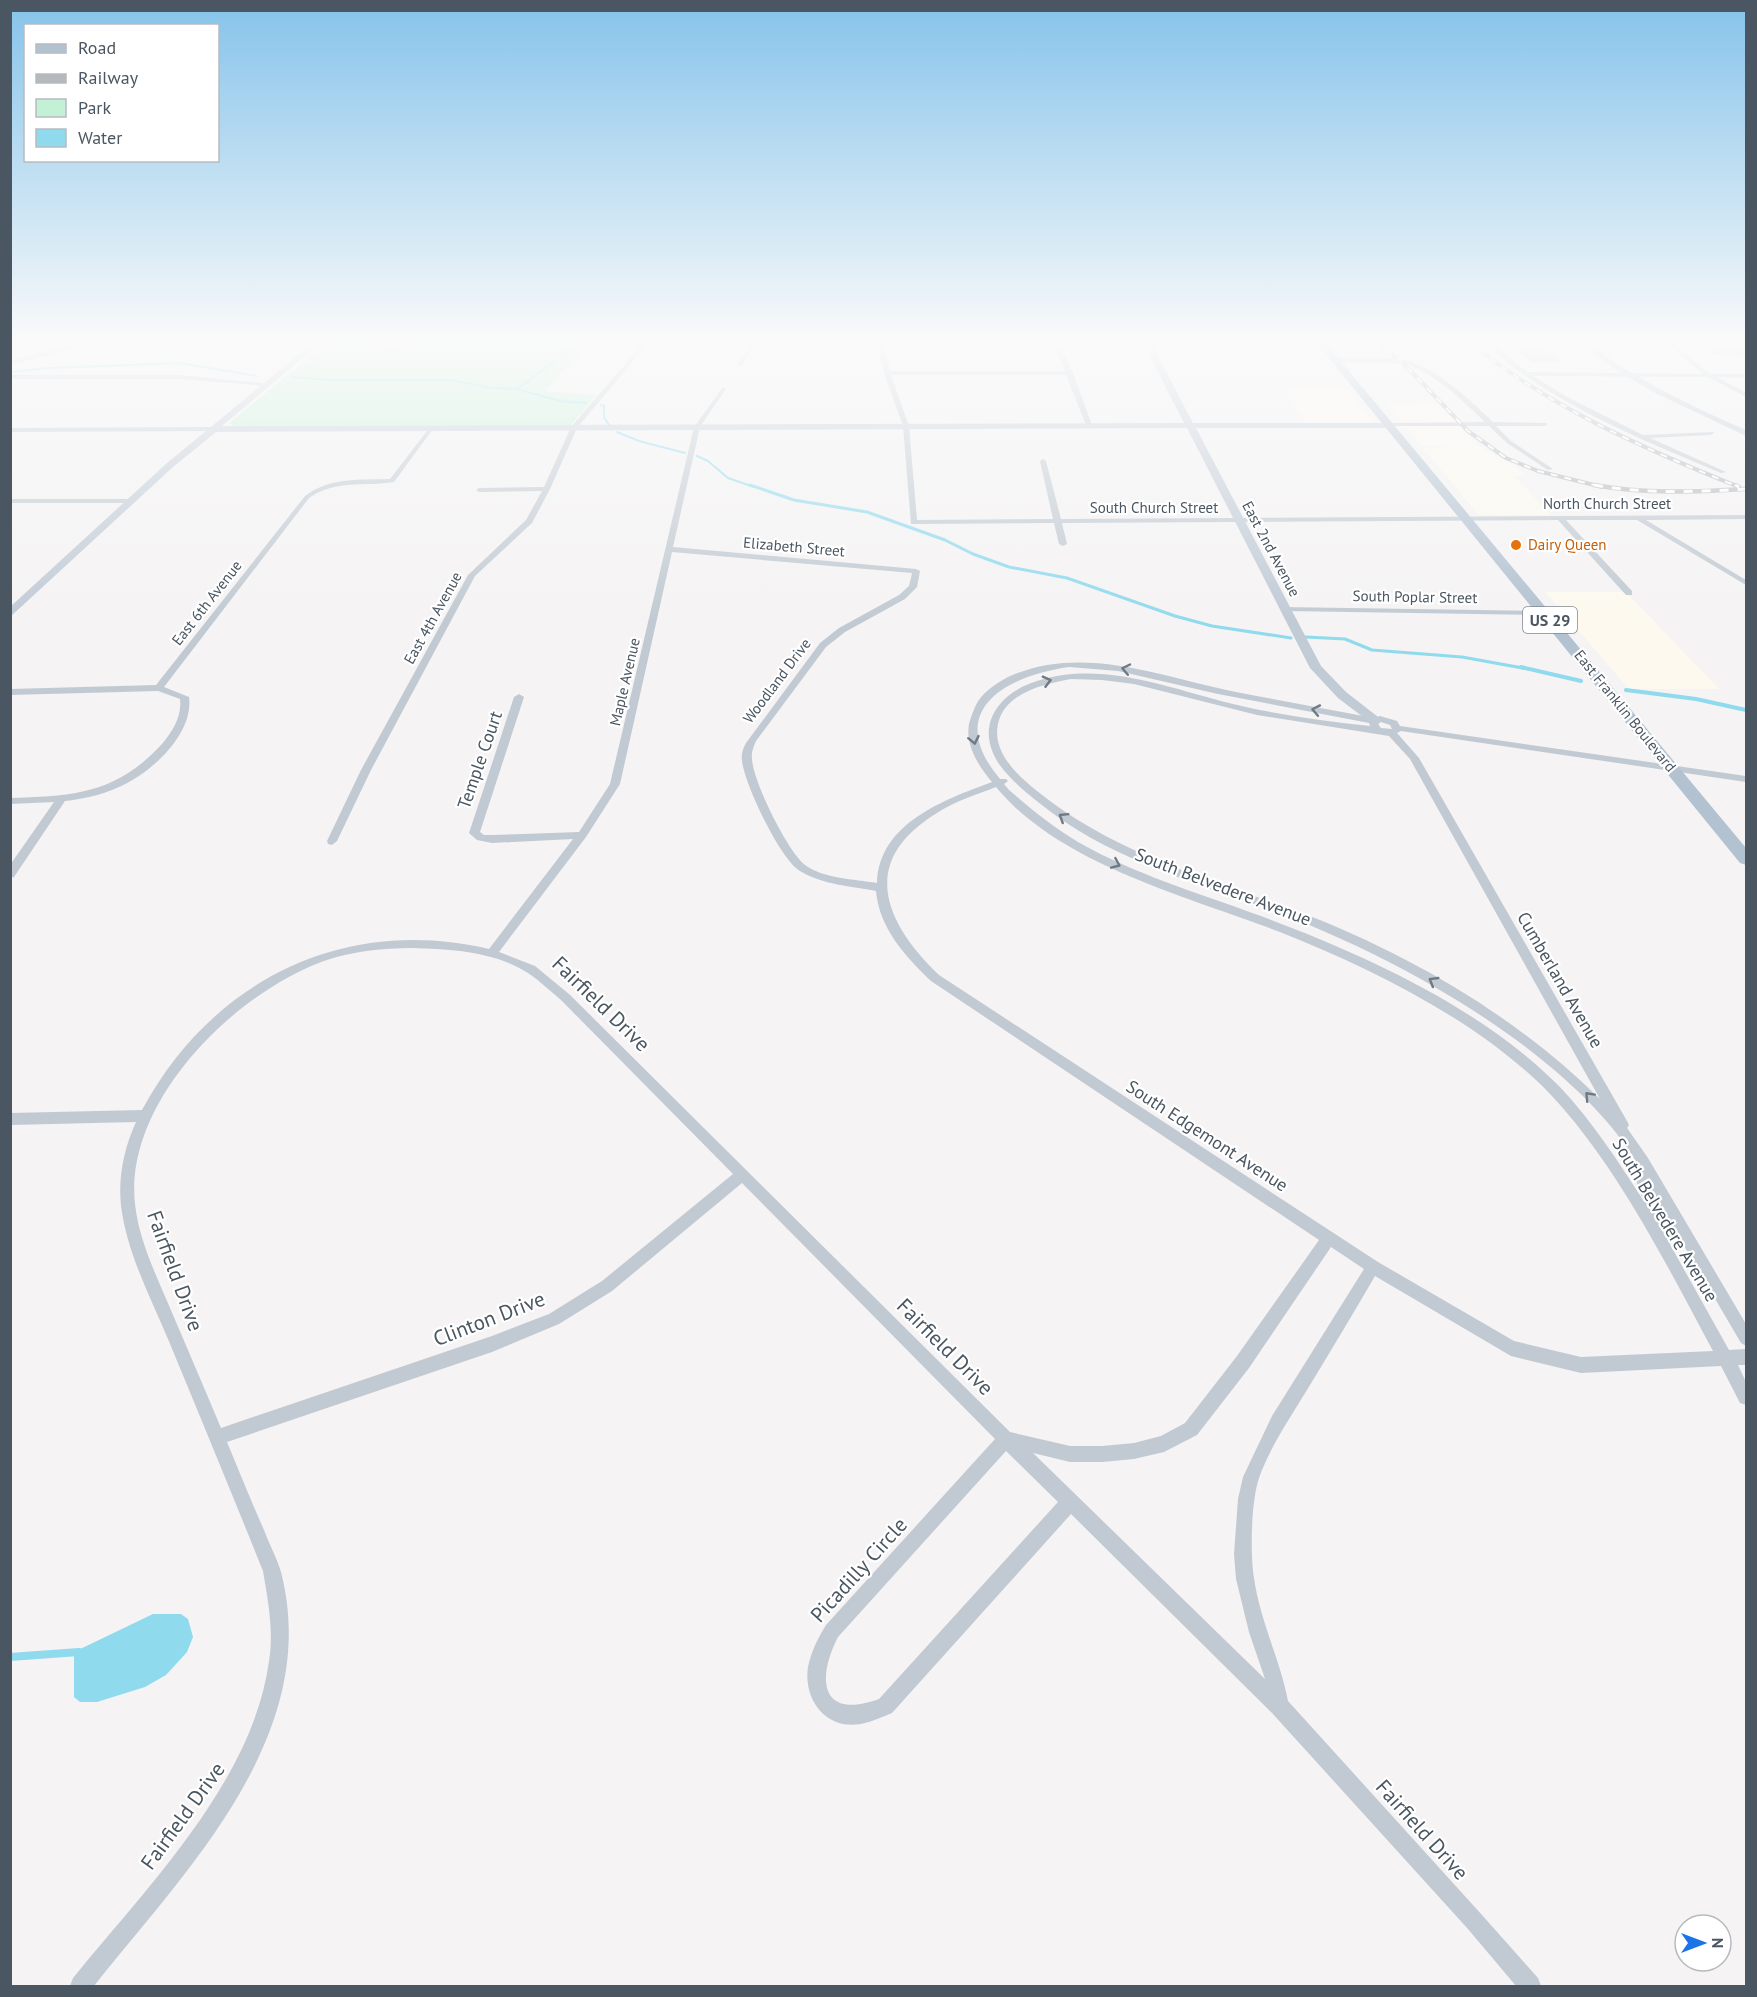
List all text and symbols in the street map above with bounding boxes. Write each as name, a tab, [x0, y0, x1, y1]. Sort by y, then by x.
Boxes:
legend	[24, 24, 219, 162]
text: Road	[78, 36, 116, 59]
text: Railway	[78, 66, 139, 89]
text: Park	[78, 96, 111, 119]
text: Water	[78, 126, 122, 149]
street label: North Church Street	[1543, 494, 1671, 513]
street label: South Church Street	[1090, 498, 1218, 517]
street label: East 2nd Avenue	[1238, 498, 1305, 600]
street label: Elizabeth Street	[742, 533, 846, 560]
place label: Dairy Queen	[1528, 535, 1606, 554]
marker: Dairy Queen	[1509, 538, 1523, 552]
street label: East 6th Avenue	[167, 556, 246, 649]
street label: East 4th Avenue	[399, 568, 466, 667]
street label: South Poplar Street	[1353, 586, 1477, 607]
road number: US 29	[1523, 607, 1577, 633]
street label: Woodland Drive	[738, 634, 815, 727]
street label: Maple Avenue	[605, 636, 644, 728]
street label: East Franklin Boulevard	[1570, 646, 1680, 776]
one-way arrow	[1121, 663, 1131, 676]
one-way arrow	[1041, 676, 1052, 688]
one-way arrow	[1312, 704, 1322, 717]
street label: Temple Court	[452, 708, 507, 812]
one-way arrow	[967, 735, 980, 745]
one-way arrow	[1059, 813, 1069, 825]
street label: South Belvedere Avenue	[1132, 842, 1314, 931]
one-way arrow	[1110, 857, 1121, 869]
street label: Cumberland Avenue	[1512, 908, 1609, 1052]
street label: Fairfield Drive	[547, 950, 656, 1057]
one-way arrow	[1429, 976, 1439, 988]
street label: South Edgemont Avenue	[1122, 1075, 1293, 1197]
one-way arrow	[1585, 1093, 1596, 1104]
street label: South Belvedere Avenue	[1607, 1134, 1723, 1306]
street label: Fairfield Drive	[141, 1207, 210, 1335]
street label: Clinton Drive	[429, 1285, 549, 1352]
street label: Fairfield Drive	[891, 1292, 1000, 1401]
street label: Picadilly Circle	[804, 1512, 913, 1628]
street label: Fairfield Drive	[135, 1757, 231, 1875]
street label: Fairfield Drive	[1370, 1774, 1475, 1886]
north arrow	[1673, 1913, 1733, 1973]
text: N	[1708, 1938, 1728, 1948]

